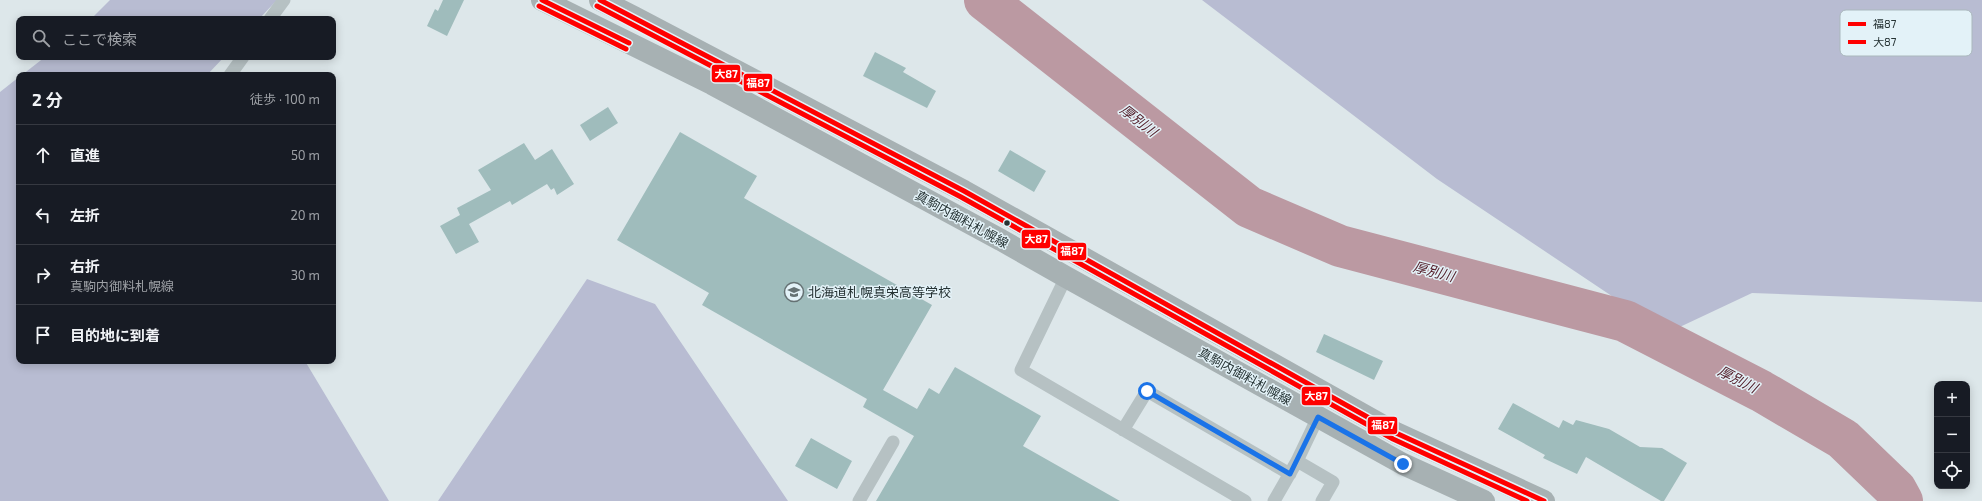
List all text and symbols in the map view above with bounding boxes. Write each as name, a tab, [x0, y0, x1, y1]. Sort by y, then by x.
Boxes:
legend	[1840, 10, 1972, 56]
search box	[16, 16, 336, 60]
text: 福87	[1873, 17, 1897, 30]
icon: search	[30, 27, 52, 49]
text: ここで検索	[62, 30, 137, 48]
text: 大87	[1873, 35, 1897, 48]
line badge: 大87	[711, 64, 741, 83]
text: 大87	[714, 67, 738, 80]
line badge: 福87	[743, 73, 773, 92]
text: 福87	[746, 76, 770, 89]
text: 2 分	[32, 89, 63, 109]
text: 徒歩 · 100 m	[250, 91, 320, 107]
water label: 厚別川	[1117, 100, 1162, 141]
icon: ahead	[32, 144, 54, 166]
text: 直進	[70, 146, 100, 164]
text: 50 m	[291, 147, 320, 163]
street label: 真駒内御料札幌線	[913, 187, 1011, 251]
icon: left	[32, 204, 54, 226]
text: 左折	[70, 206, 100, 224]
text: 20 m	[291, 207, 320, 223]
unlabelled marker	[1002, 218, 1012, 228]
line badge: 大87	[1021, 229, 1051, 249]
text: 大87	[1024, 232, 1048, 245]
line badge: 福87	[1057, 242, 1087, 261]
text: 福87	[1060, 244, 1084, 257]
text: 右折	[70, 257, 100, 275]
water label: 厚別川	[1412, 257, 1458, 285]
icon: right	[32, 264, 54, 286]
text: 30 m	[291, 267, 320, 283]
text: 真駒内御料札幌線	[70, 278, 174, 294]
school or university icon: 北海道札幌真栄高等学校	[783, 281, 805, 303]
place label: 北海道札幌真栄高等学校	[808, 284, 951, 300]
icon: arrive	[32, 324, 54, 346]
text: 目的地に到着	[70, 326, 160, 344]
street label: 真駒内御料札幌線	[1196, 344, 1294, 408]
water label: 厚別川	[1715, 362, 1762, 397]
map controls	[1934, 381, 1970, 489]
button: +	[1934, 381, 1970, 417]
route start	[1138, 382, 1156, 400]
line badge: 大87	[1301, 386, 1331, 406]
text: 大87	[1304, 389, 1328, 402]
line badge: 福87	[1367, 416, 1398, 435]
button: −	[1934, 417, 1970, 453]
text: 福87	[1371, 418, 1395, 431]
button: locate	[1934, 453, 1970, 489]
route end	[1394, 455, 1412, 473]

